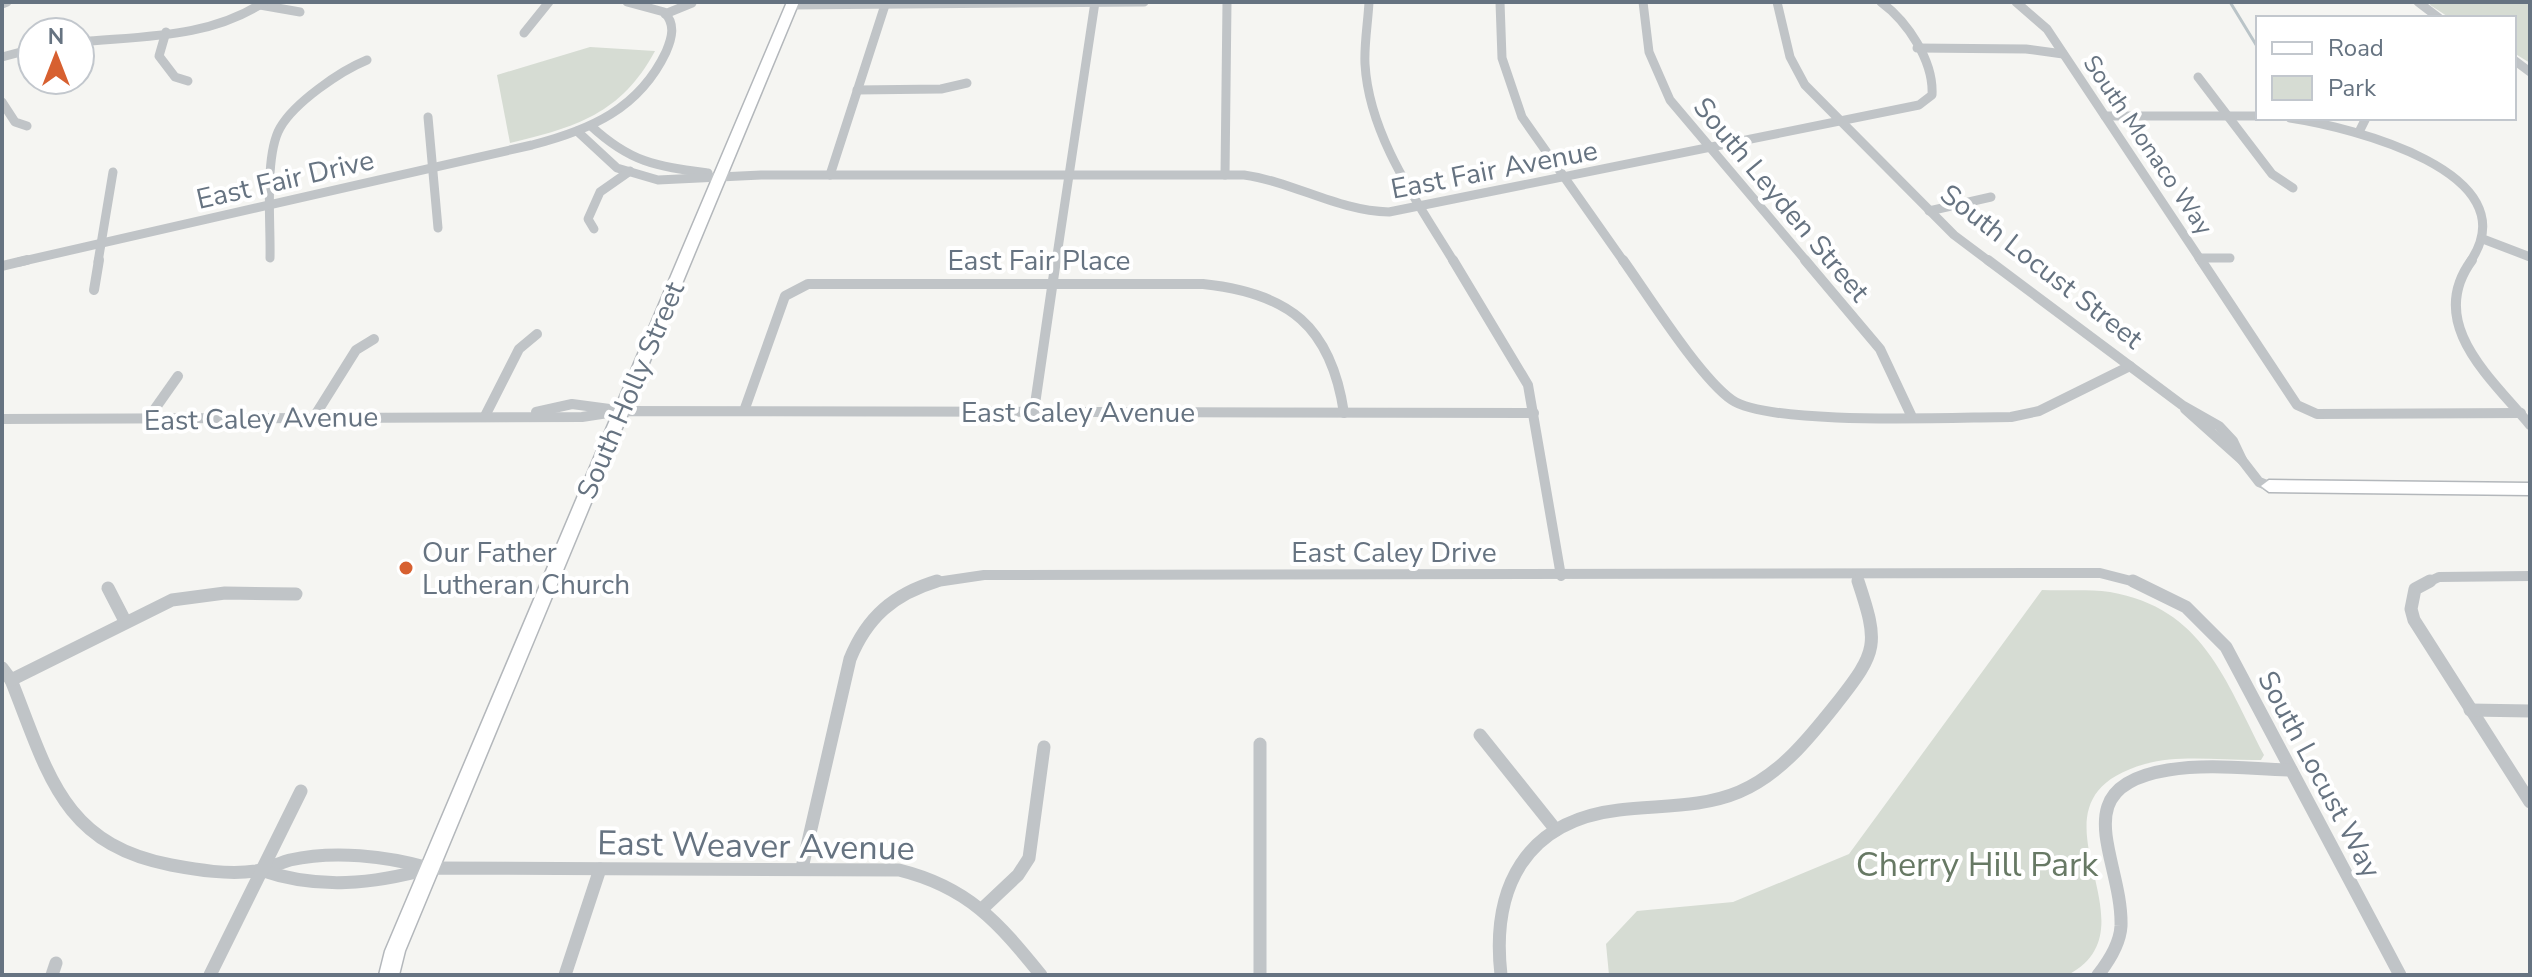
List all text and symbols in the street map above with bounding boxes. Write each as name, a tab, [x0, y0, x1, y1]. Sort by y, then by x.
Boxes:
north arrow	[16, 16, 96, 96]
legend	[2256, 16, 2516, 120]
text: N	[48, 22, 64, 52]
text: Road	[2328, 32, 2384, 64]
street label: South Monaco Way	[2076, 49, 2220, 242]
text: Park	[2328, 72, 2377, 104]
street label: South Leyden Street	[1684, 89, 1878, 310]
street label: East Fair Avenue	[1388, 131, 1601, 209]
street label: East Fair Drive	[193, 141, 378, 219]
street label: South Locust Street	[1932, 176, 2151, 358]
street label: East Fair Place	[947, 242, 1131, 280]
street label: South Holly Street	[568, 276, 694, 505]
street label: East Caley Avenue	[961, 394, 1195, 432]
street label: East Caley Avenue	[144, 398, 378, 440]
place label: Our Father Lutheran Church	[422, 534, 630, 604]
street label: East Caley Drive	[1291, 534, 1497, 572]
marker: Our Father Lutheran Church	[397, 559, 415, 577]
street label: South Locust Way	[2249, 664, 2390, 885]
street label: East Weaver Avenue	[597, 820, 915, 872]
park label: Cherry Hill Park	[1856, 842, 2099, 888]

